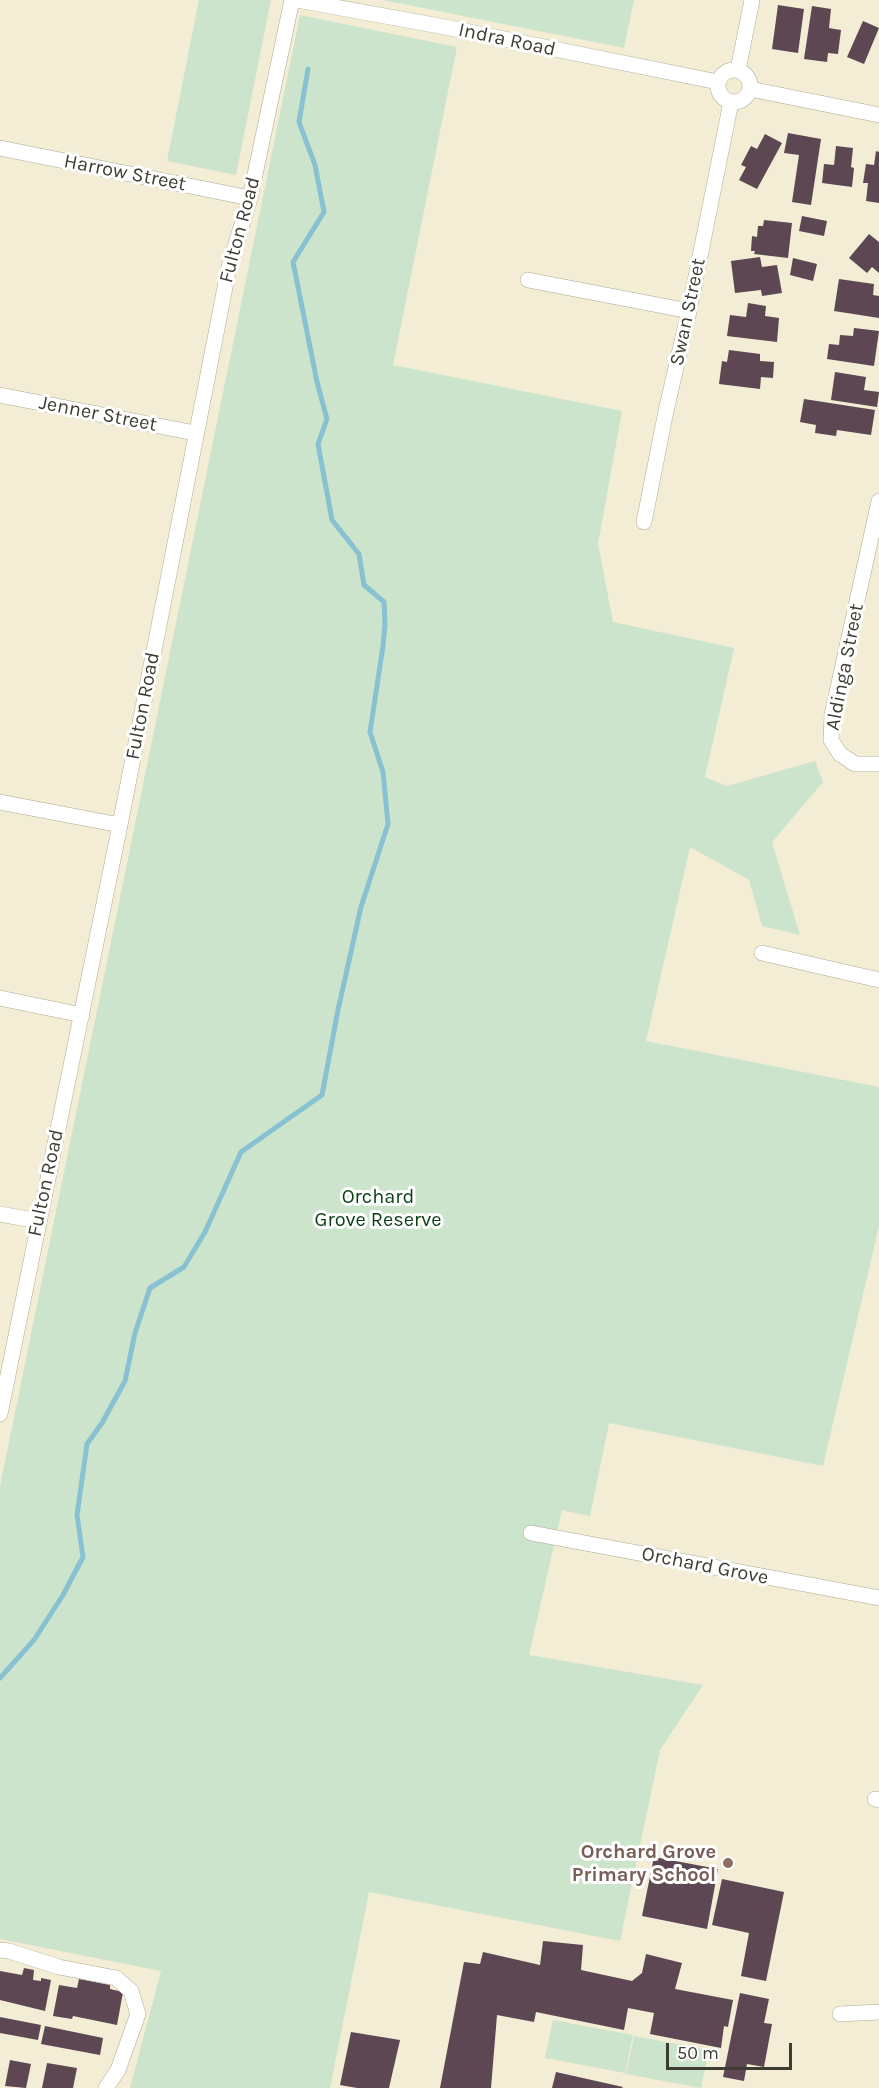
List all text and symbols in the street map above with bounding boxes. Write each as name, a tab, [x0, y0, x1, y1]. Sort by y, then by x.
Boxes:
street label: Indra Road	[456, 18, 558, 62]
street label: Harrow Street	[62, 149, 188, 197]
street label: Fulton Road	[214, 174, 266, 286]
street label: Swan Street	[665, 256, 711, 368]
street label: Jenner Street	[37, 391, 159, 437]
street label: Aldinga Street	[821, 601, 869, 733]
street label: Fulton Road	[121, 650, 165, 762]
street label: Fulton Road	[23, 1127, 69, 1239]
park label: Orchard Grove Reserve	[315, 1185, 441, 1232]
street label: Orchard Grove	[640, 1542, 770, 1590]
place label: Orchard Grove Primary School	[572, 1840, 716, 1887]
marker: Orchard Grove Primary School	[721, 1856, 735, 1870]
scale bar	[669, 2031, 795, 2069]
text: 50 m	[677, 2042, 719, 2064]

